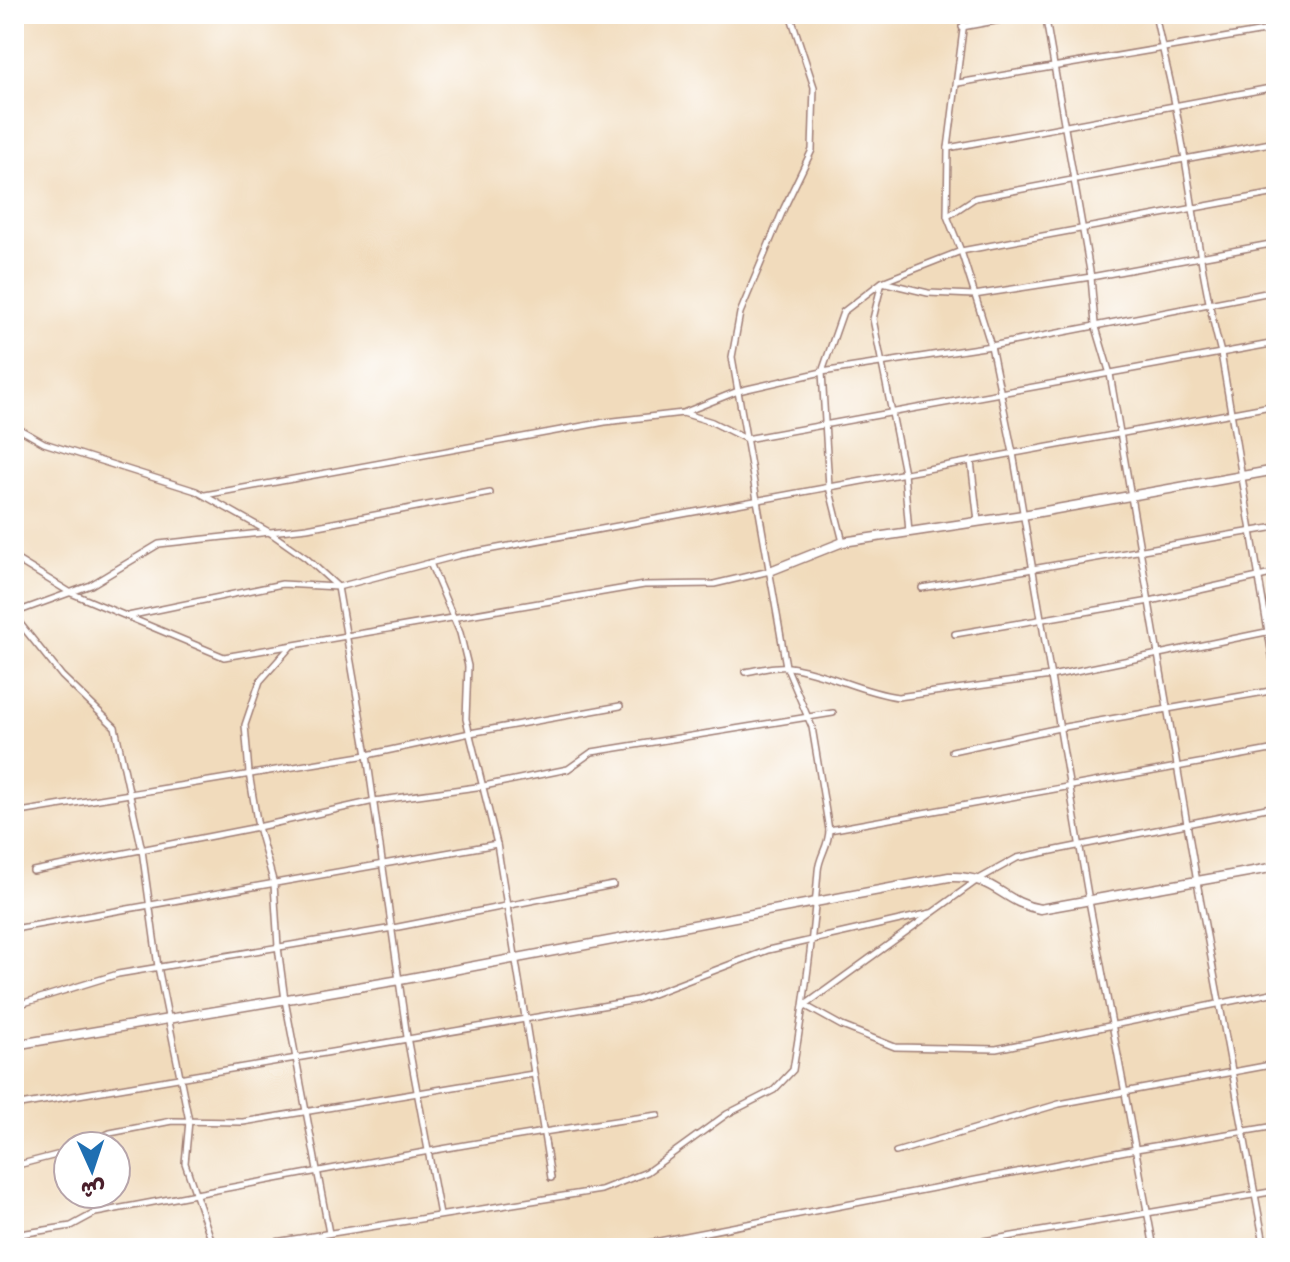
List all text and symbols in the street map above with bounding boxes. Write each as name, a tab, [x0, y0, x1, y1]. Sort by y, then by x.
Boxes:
north arrow	[52, 1130, 132, 1210]
text: ش	[80, 1174, 106, 1203]

